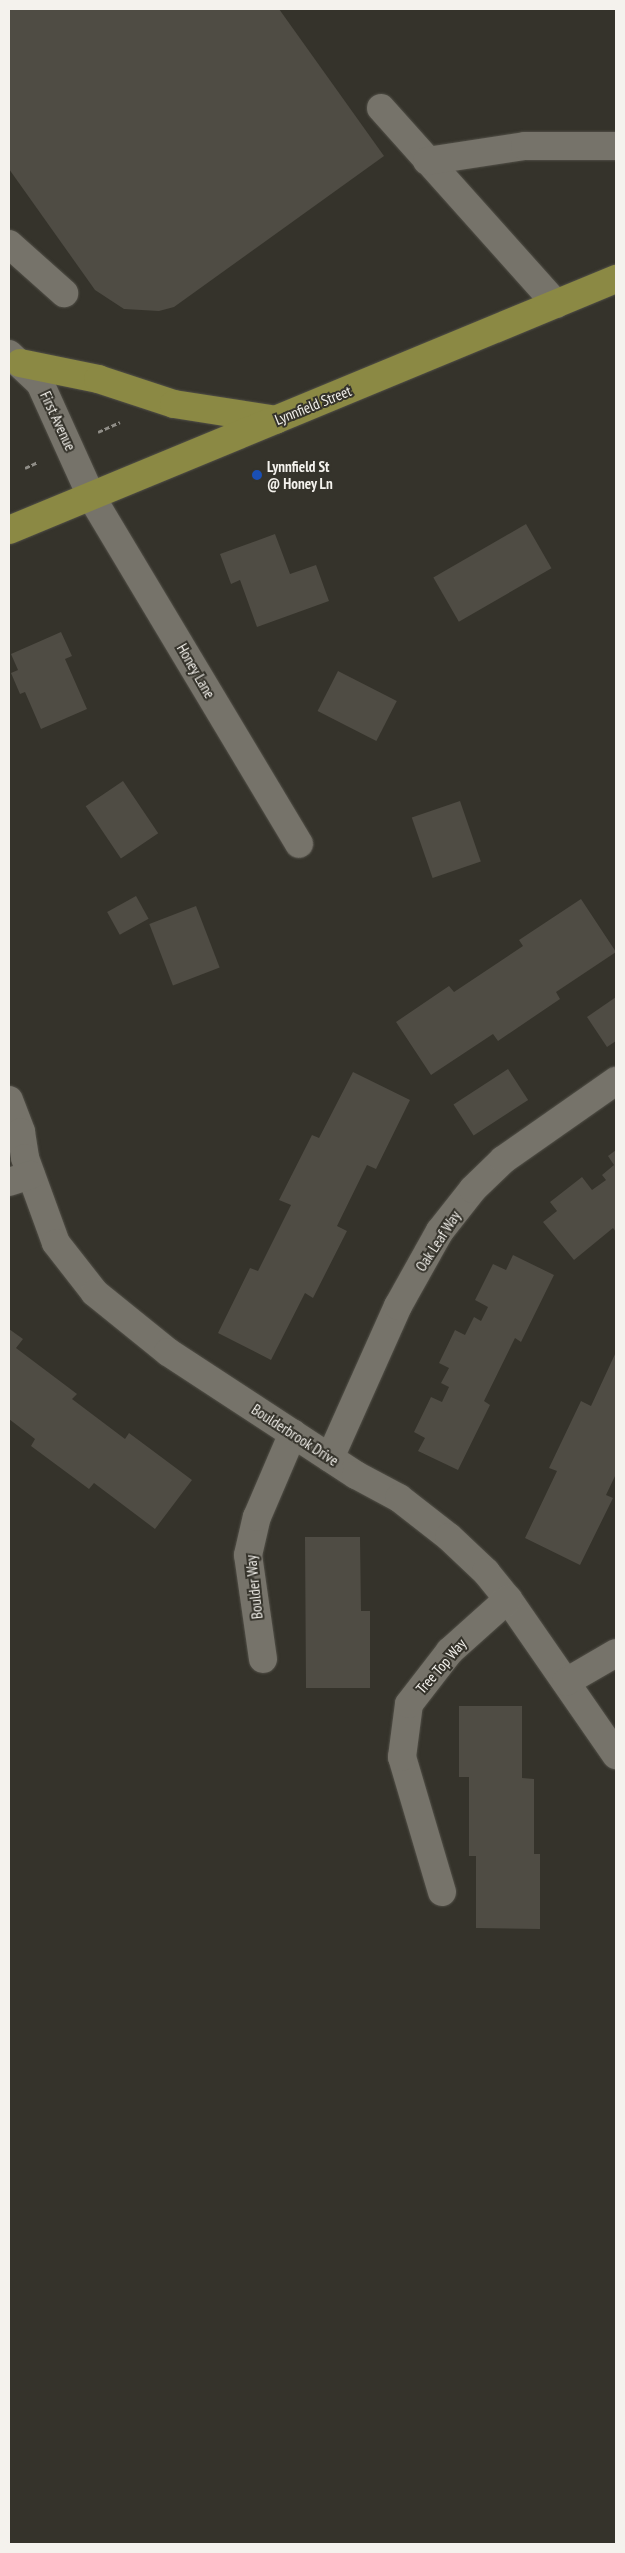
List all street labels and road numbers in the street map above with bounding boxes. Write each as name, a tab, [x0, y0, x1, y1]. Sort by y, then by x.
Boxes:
street label: Lynnfield Street	[272, 382, 354, 428]
street label: First Avenue	[36, 388, 80, 454]
street label: Honey Lane	[173, 640, 219, 702]
street label: Oak Leaf Way	[412, 1207, 464, 1275]
street label: Boulderbrook Drive	[248, 1400, 342, 1470]
street label: Boulder Way	[242, 1554, 266, 1620]
street label: Tree Top Way	[412, 1635, 470, 1697]

